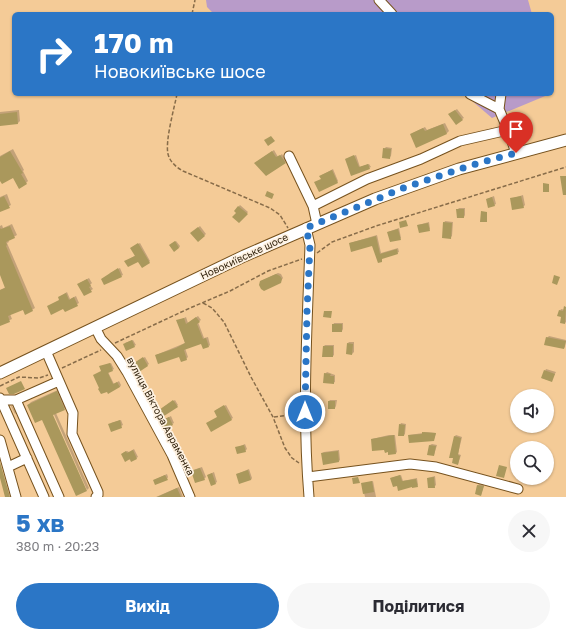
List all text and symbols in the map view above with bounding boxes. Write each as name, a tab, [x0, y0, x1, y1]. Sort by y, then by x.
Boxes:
text: 170 m	[94, 26, 173, 59]
icon: right	[28, 28, 80, 80]
text: Новокиївське шосе	[94, 60, 266, 82]
pin	[499, 112, 533, 153]
icon: arrive	[505, 118, 527, 140]
street label: Новокиївське шосе	[198, 230, 290, 282]
street label: вулиця Віктора Авраменка	[125, 355, 197, 477]
map controls	[510, 389, 554, 485]
button: sound	[510, 389, 554, 433]
position arrow	[284, 391, 326, 433]
button: search	[510, 441, 554, 485]
text: 5 хв	[16, 508, 64, 537]
button: close	[508, 510, 550, 552]
text: 380 m · 20:23	[16, 538, 99, 554]
button: Вихід	[16, 583, 279, 629]
button: Поділитися	[287, 583, 550, 629]

